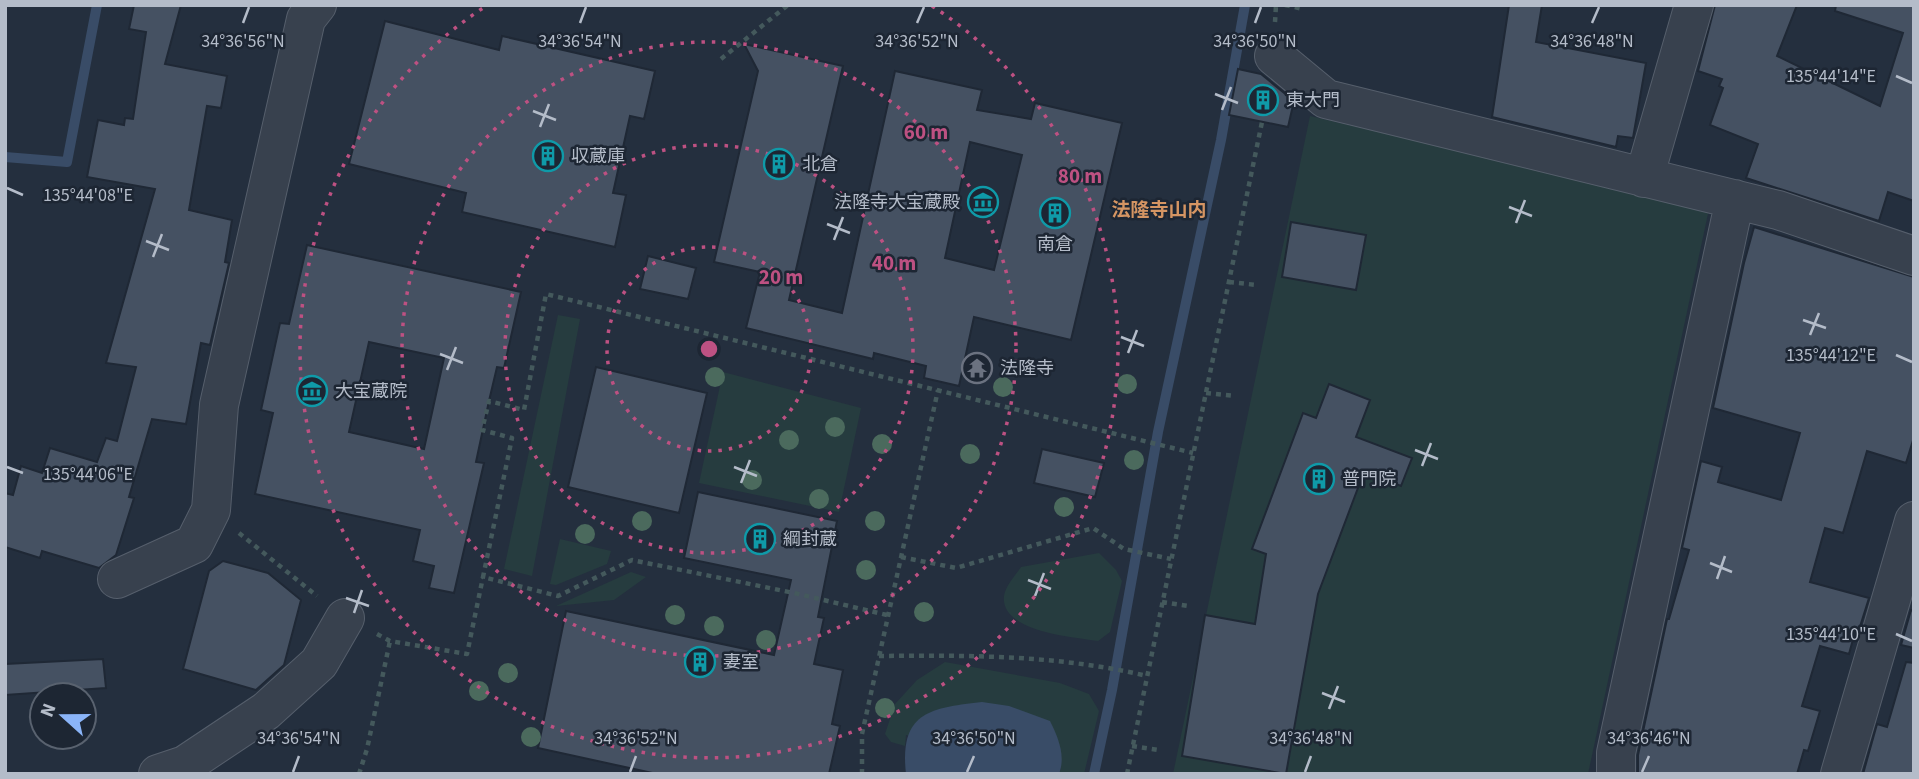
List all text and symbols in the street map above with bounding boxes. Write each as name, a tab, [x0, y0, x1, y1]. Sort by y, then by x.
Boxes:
text: 34°36'56"N	[201, 29, 285, 54]
text: 34°36'54"N	[538, 29, 622, 54]
text: 34°36'52"N	[875, 29, 959, 54]
text: 34°36'50"N	[1213, 29, 1297, 54]
text: 34°36'48"N	[1550, 29, 1634, 54]
text: 135°44'14"E	[1786, 64, 1876, 89]
building icon: 東大門	[1246, 83, 1280, 117]
place label: 東大門	[1286, 88, 1340, 113]
text: 60 m	[904, 117, 948, 147]
building icon: 収蔵庫	[531, 139, 565, 173]
place label: 収蔵庫	[571, 144, 625, 169]
building icon: 北倉	[762, 147, 796, 181]
place label: 北倉	[802, 152, 838, 177]
text: 80 m	[1058, 161, 1102, 191]
text: 135°44'08"E	[43, 183, 133, 208]
museum icon: 法隆寺大宝蔵殿	[966, 185, 1000, 219]
place label: 法隆寺大宝蔵殿	[834, 190, 960, 215]
building icon: 南倉	[1038, 196, 1072, 230]
district label: 法隆寺山内	[1111, 197, 1207, 224]
place label: 南倉	[1037, 232, 1073, 257]
text: 40 m	[872, 248, 916, 278]
text: 20 m	[759, 262, 803, 292]
centre of rings	[697, 337, 721, 361]
text: 135°44'12"E	[1786, 343, 1876, 368]
temple icon: 法隆寺	[960, 351, 994, 385]
place label: 法隆寺	[1000, 356, 1054, 381]
museum icon: 大宝蔵院	[295, 374, 329, 408]
place label: 大宝蔵院	[335, 379, 407, 404]
text: 135°44'06"E	[43, 462, 133, 487]
building icon: 普門院	[1302, 462, 1336, 496]
place label: 普門院	[1342, 467, 1396, 492]
building icon: 綱封蔵	[743, 522, 777, 556]
place label: 綱封蔵	[783, 527, 837, 552]
text: 135°44'10"E	[1786, 622, 1876, 647]
building icon: 妻室	[683, 645, 717, 679]
place label: 妻室	[723, 650, 759, 675]
north arrow	[28, 681, 98, 751]
text: N	[34, 700, 63, 721]
text: 34°36'54"N	[257, 726, 341, 751]
text: 34°36'52"N	[594, 726, 678, 751]
text: 34°36'50"N	[932, 726, 1016, 751]
text: 34°36'48"N	[1269, 726, 1353, 751]
text: 34°36'46"N	[1607, 726, 1691, 751]

